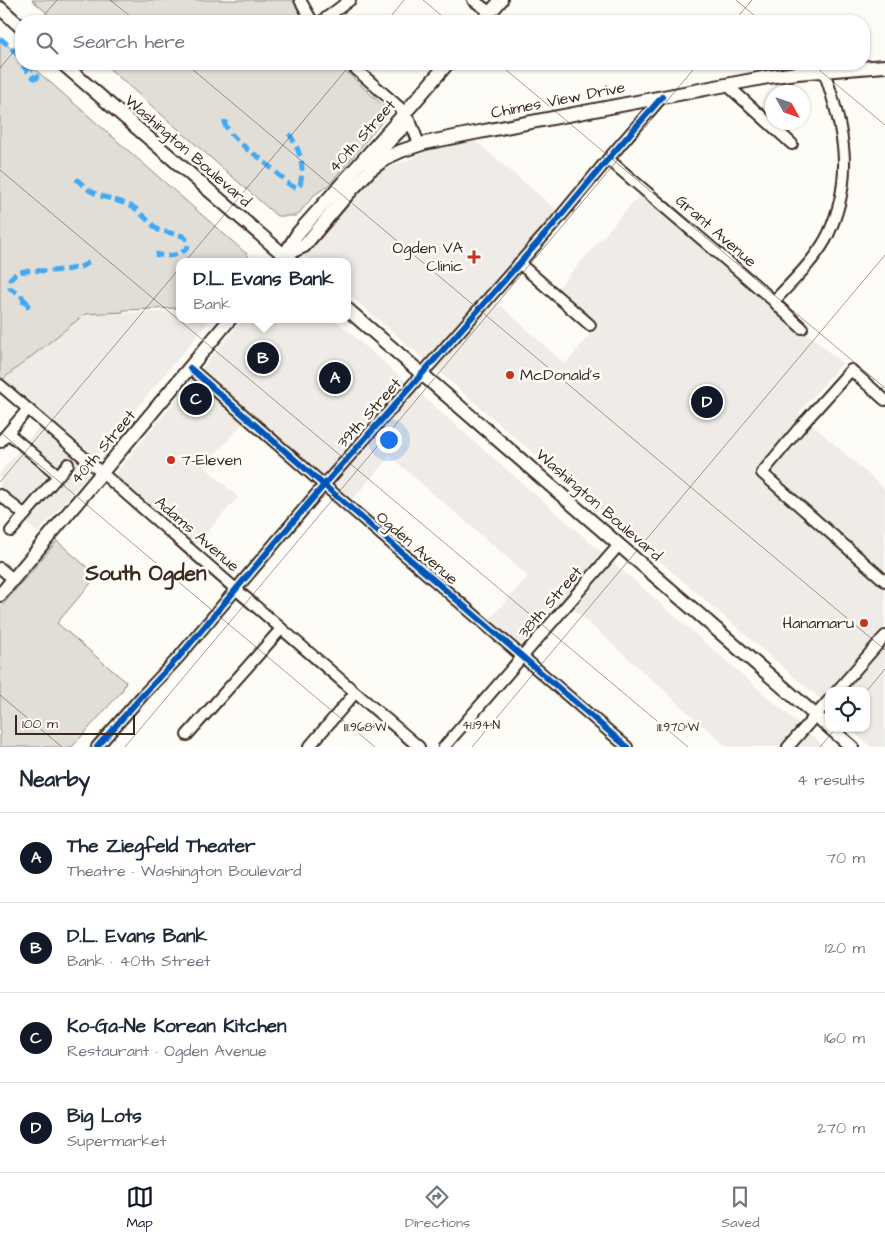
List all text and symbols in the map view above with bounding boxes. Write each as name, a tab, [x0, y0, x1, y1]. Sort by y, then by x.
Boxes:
search box	[15, 15, 870, 70]
icon: search	[33, 29, 61, 57]
text: Search here	[73, 29, 185, 56]
street label: Chimes View Drive	[489, 76, 627, 124]
north arrow	[765, 85, 810, 130]
street label: Washington Boulevard	[119, 90, 256, 213]
street label: 40th Street	[323, 94, 401, 177]
street label: Grant Avenue	[671, 190, 762, 273]
place label: Ogden VA Clinic	[392, 237, 463, 277]
marker: Ogden VA Clinic	[467, 250, 481, 264]
popup	[176, 258, 351, 323]
text: D.L. Evans Bank	[193, 266, 334, 293]
text: Bank	[193, 293, 231, 315]
pin: B	[247, 339, 279, 377]
pin: A	[319, 359, 351, 397]
place label: McDonald's	[520, 364, 600, 386]
marker: McDonald's	[504, 369, 516, 381]
street label: 39th Street	[332, 373, 407, 453]
pin: C	[180, 380, 212, 418]
pin: D	[691, 383, 723, 421]
street label: 40th Street	[65, 405, 141, 489]
your location	[376, 427, 402, 453]
street label: Washington Boulevard	[530, 444, 667, 567]
place label: 7-Eleven	[181, 449, 241, 471]
marker: 7-Eleven	[165, 454, 177, 466]
street label: Adams Avenue	[150, 491, 244, 577]
street label: Ogden Avenue	[371, 506, 463, 591]
district label: South Ogden	[85, 559, 207, 590]
street label: 38th Street	[513, 561, 588, 643]
place label: Hanamaru	[782, 612, 854, 634]
marker: Hanamaru	[858, 617, 870, 629]
map controls	[825, 687, 870, 732]
button: locate	[825, 687, 870, 732]
scale bar	[15, 712, 135, 735]
text: 100 m	[22, 714, 58, 734]
text: 41.194°N	[462, 717, 501, 734]
text: 111.968°W	[344, 719, 387, 736]
text: 111.970°W	[657, 719, 700, 736]
text: Nearby	[20, 765, 90, 794]
text: 4 results	[797, 769, 865, 791]
text: The Ziegfeld Theater	[67, 833, 256, 860]
text: A	[31, 847, 41, 869]
text: 70 m	[826, 847, 865, 869]
text: Theatre · Washington Boulevard	[67, 860, 302, 882]
text: D.L. Evans Bank	[67, 923, 207, 950]
text: B	[30, 937, 42, 959]
text: 120 m	[825, 937, 865, 959]
text: Bank · 40th Street	[67, 950, 211, 972]
text: Ko-Ga-Ne Korean Kitchen	[67, 1013, 287, 1040]
text: C	[30, 1027, 42, 1049]
text: 160 m	[824, 1027, 865, 1049]
text: Restaurant · Ogden Avenue	[67, 1040, 267, 1062]
text: Big Lots	[67, 1103, 142, 1130]
text: D	[31, 1117, 41, 1139]
text: 270 m	[817, 1117, 865, 1139]
text: Supermarket	[67, 1130, 166, 1152]
tab: Map	[126, 1183, 154, 1233]
tab: Directions	[405, 1183, 470, 1233]
tab: Saved	[721, 1183, 759, 1233]

